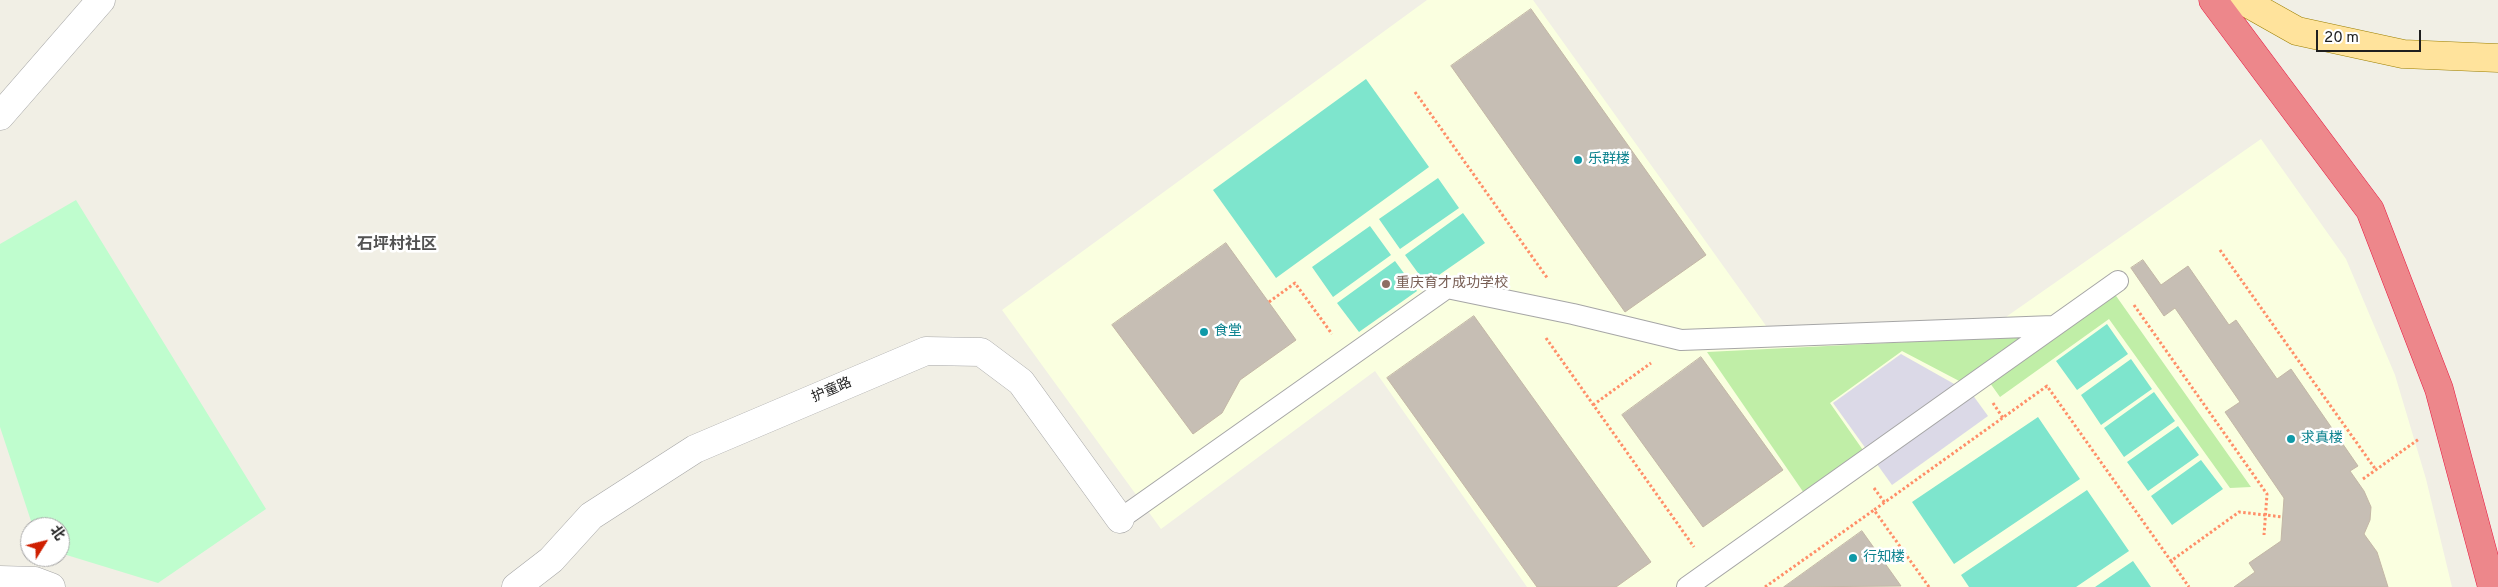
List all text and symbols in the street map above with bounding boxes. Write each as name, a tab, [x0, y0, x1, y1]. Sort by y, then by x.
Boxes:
scale bar	[2318, 20, 2423, 52]
text: 20 m	[2324, 29, 2359, 48]
place label: 乐群楼	[1588, 152, 1630, 168]
marker: 乐群楼	[1572, 154, 1584, 166]
district label: 石坪村社区	[357, 236, 437, 256]
place label: 重庆育才成功学校	[1396, 276, 1508, 292]
marker: 重庆育才成功学校	[1380, 278, 1392, 290]
place label: 食堂	[1214, 324, 1242, 340]
marker: 食堂	[1198, 326, 1210, 338]
street label: 护童路	[809, 375, 855, 407]
place label: 求真楼	[2301, 431, 2343, 447]
marker: 求真楼	[2285, 433, 2297, 445]
north arrow	[20, 517, 70, 567]
text: 北	[46, 523, 68, 544]
place label: 行知楼	[1863, 550, 1905, 566]
marker: 行知楼	[1847, 552, 1859, 564]

